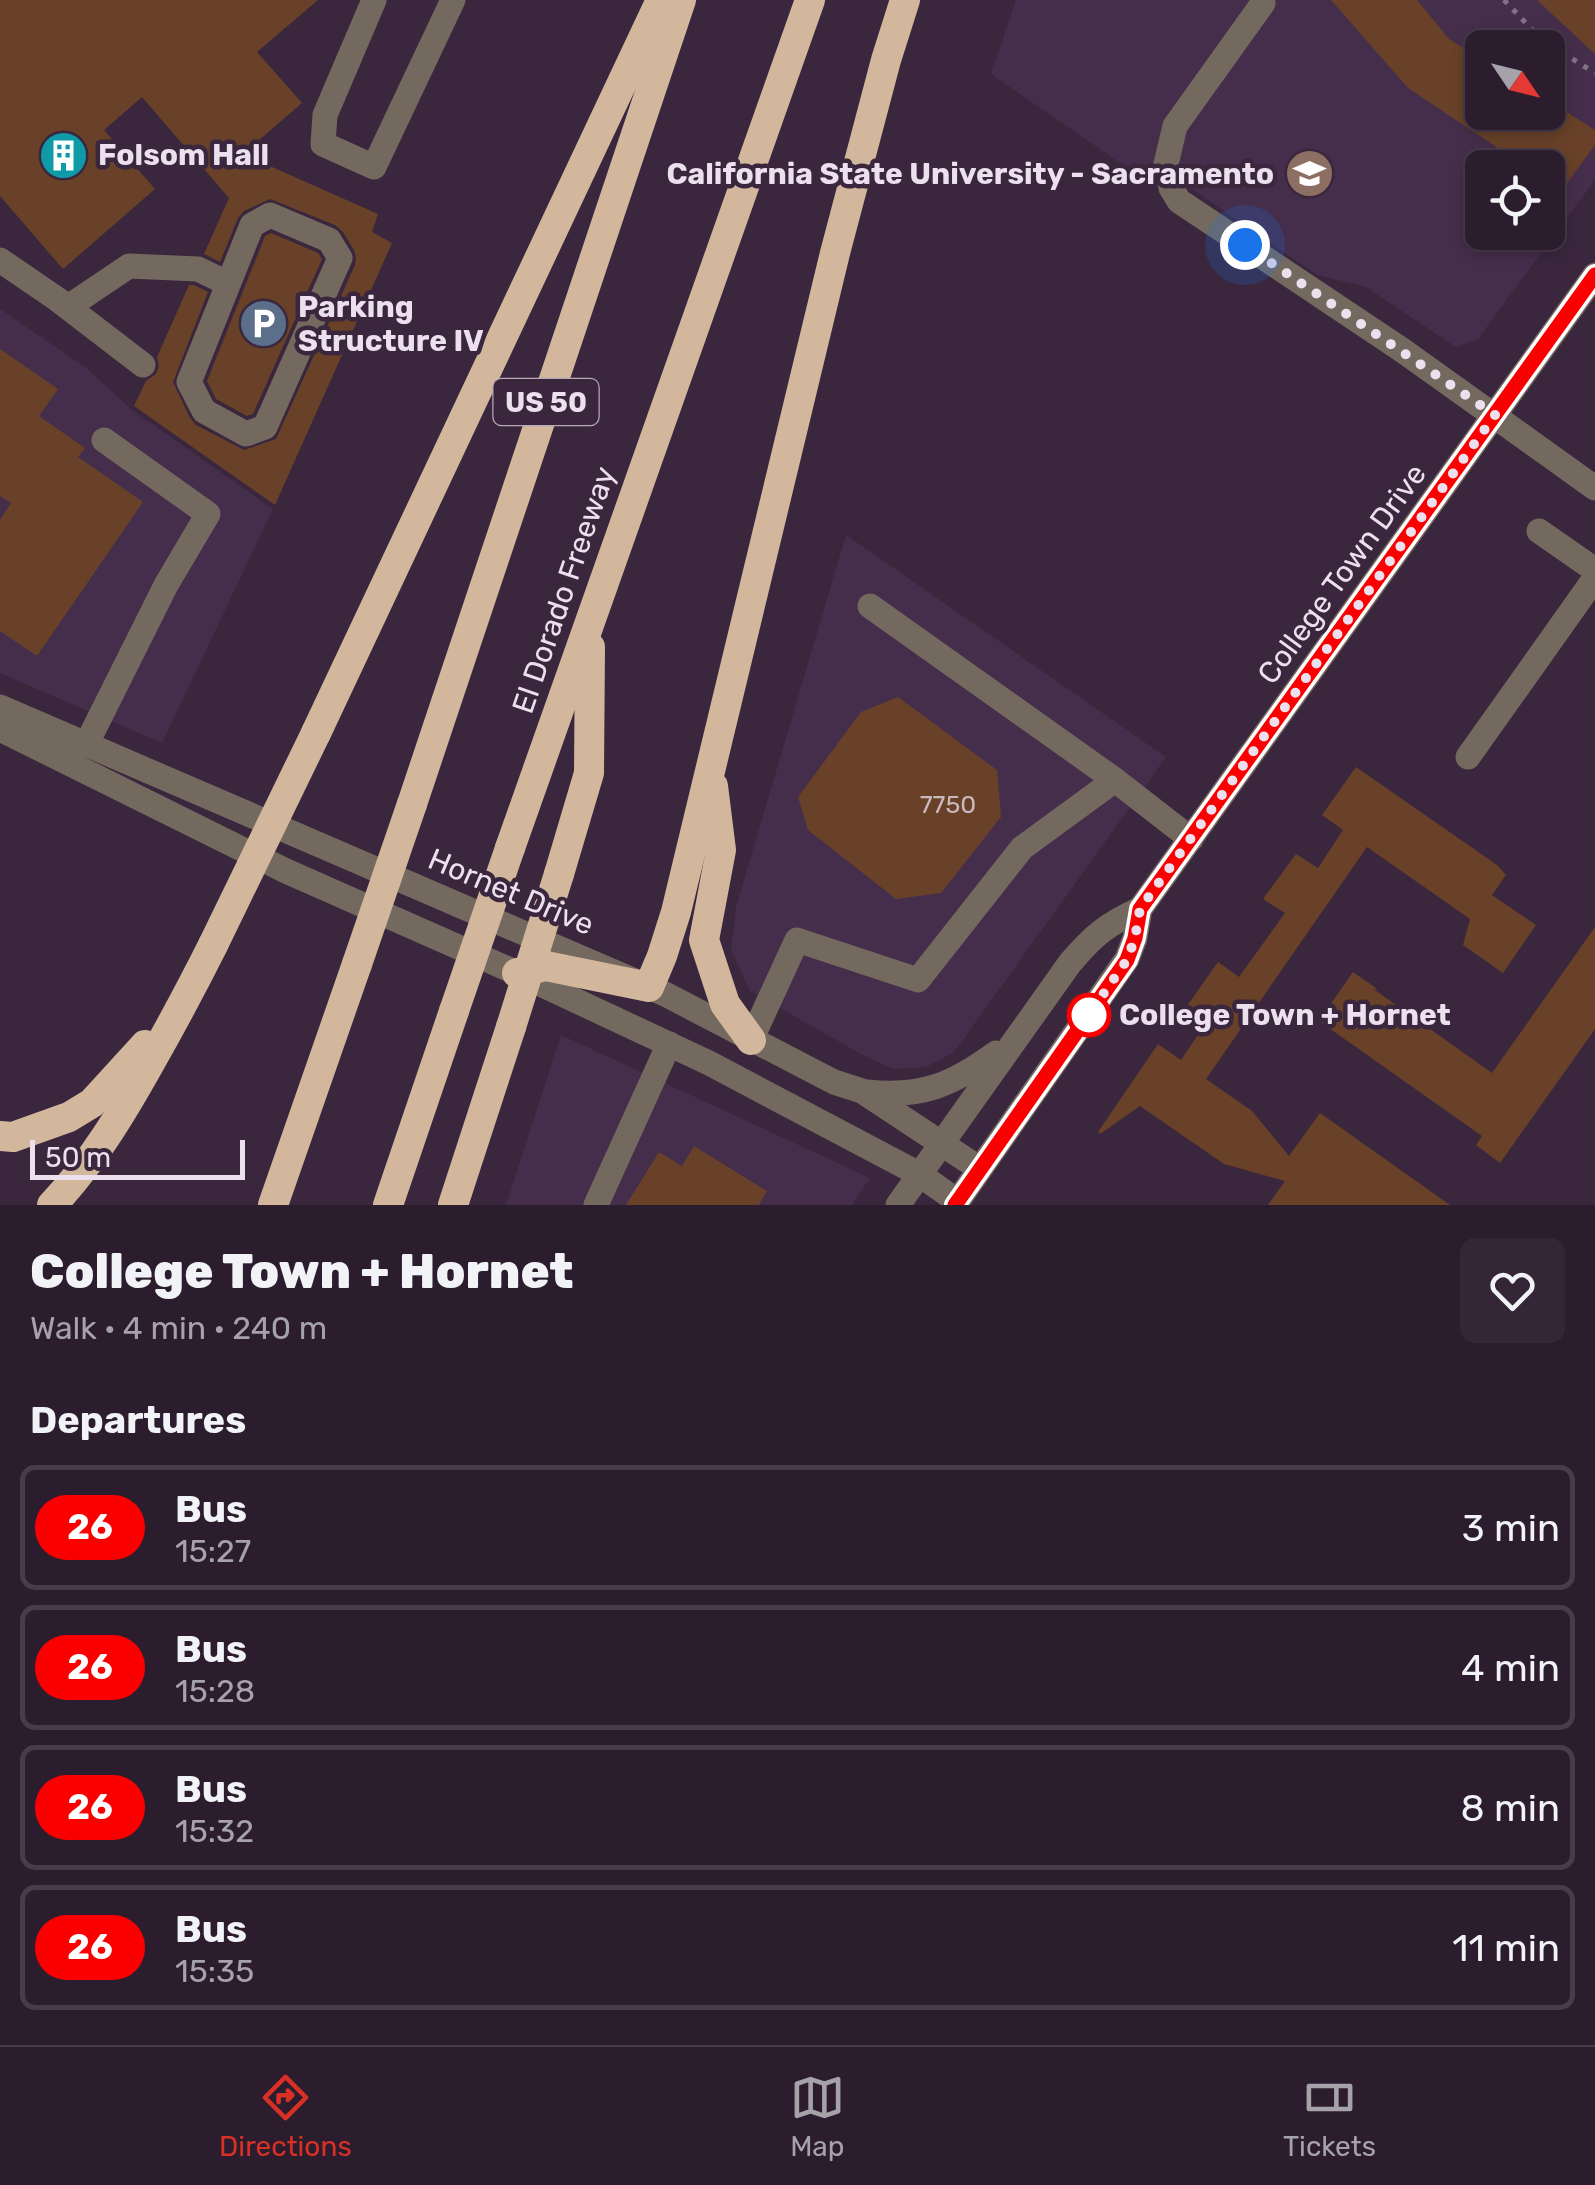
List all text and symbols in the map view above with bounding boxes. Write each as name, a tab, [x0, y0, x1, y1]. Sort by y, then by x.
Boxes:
north arrow	[1465, 30, 1565, 130]
map controls	[1465, 30, 1565, 250]
building icon: Folsom Hall	[37, 129, 89, 181]
place label: Folsom Hall	[98, 137, 269, 173]
school or university icon: California State University - Sacramento	[1283, 148, 1335, 200]
button: locate	[1465, 150, 1565, 250]
place label: California State University - Sacramento	[667, 156, 1274, 192]
your location	[1220, 220, 1270, 270]
place label: Parking Structure IV	[298, 289, 484, 359]
parking icon: Parking Structure IV	[237, 298, 289, 350]
road number: US 50	[494, 379, 598, 425]
street label: College Town Drive	[1250, 457, 1434, 691]
street label: El Dorado Freeway	[505, 462, 623, 718]
house number: 7750	[920, 790, 976, 819]
street label: Hornet Drive	[423, 841, 599, 943]
marker: College Town + Hornet	[1068, 994, 1110, 1036]
place label: College Town + Hornet	[1119, 997, 1451, 1033]
scale bar	[30, 1135, 245, 1180]
text: 50 m	[45, 1141, 111, 1174]
button: heart	[1460, 1238, 1565, 1343]
text: College Town + Hornet	[30, 1243, 574, 1300]
text: Walk · 4 min · 240 m	[30, 1309, 327, 1347]
text: Departures	[30, 1397, 246, 1443]
text: Bus	[175, 1486, 247, 1532]
text: 3 min	[1462, 1505, 1560, 1551]
text: 26	[67, 1506, 113, 1548]
text: 15:27	[175, 1532, 251, 1570]
text: Bus	[175, 1626, 247, 1672]
text: 4 min	[1461, 1645, 1560, 1691]
text: 26	[67, 1646, 113, 1688]
text: 15:28	[175, 1672, 255, 1710]
text: Bus	[175, 1766, 247, 1812]
text: 8 min	[1461, 1785, 1560, 1831]
text: 26	[67, 1786, 113, 1828]
text: 15:32	[175, 1812, 254, 1850]
text: Bus	[175, 1906, 247, 1952]
text: 11 min	[1452, 1925, 1560, 1971]
text: 26	[67, 1926, 113, 1968]
text: 15:35	[175, 1952, 254, 1990]
tab: Directions	[219, 2070, 352, 2163]
tab: Map	[790, 2070, 845, 2163]
tab: Tickets	[1283, 2070, 1376, 2163]

